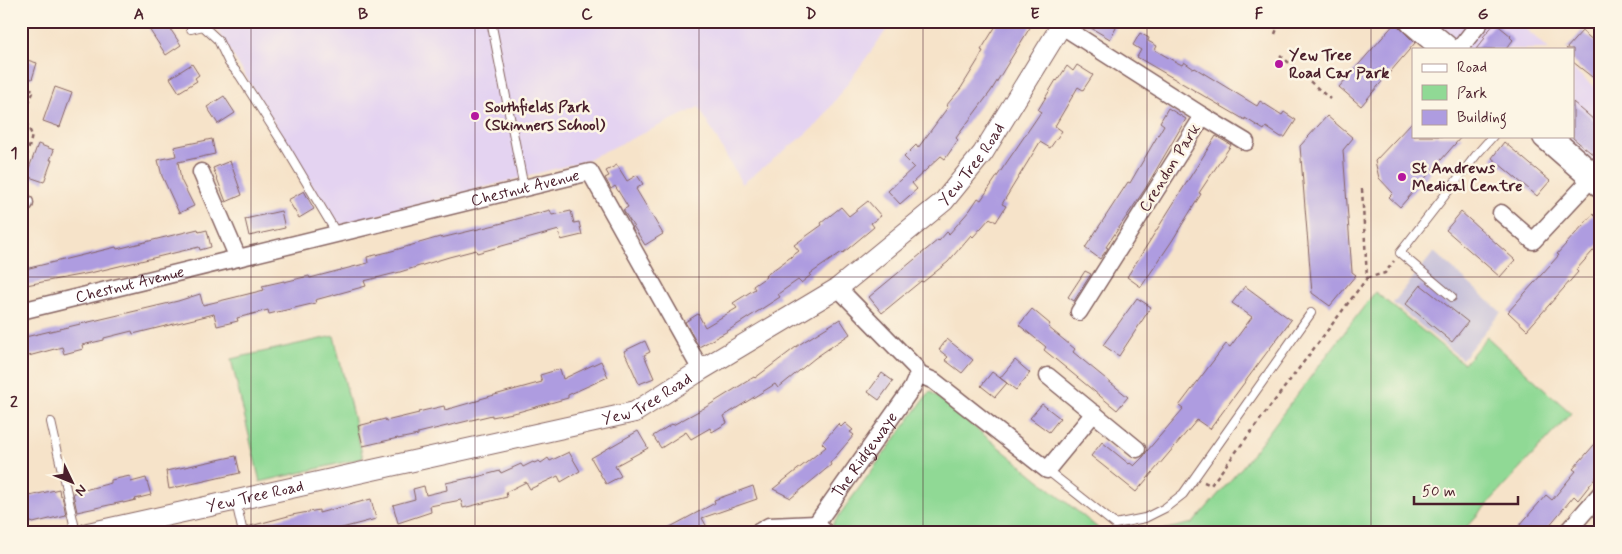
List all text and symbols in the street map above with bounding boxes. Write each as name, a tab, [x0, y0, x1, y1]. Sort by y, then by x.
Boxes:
text: A	[134, 4, 144, 25]
text: B	[358, 4, 368, 25]
text: C	[581, 4, 593, 25]
text: D	[805, 4, 817, 25]
text: E	[1030, 4, 1040, 25]
text: F	[1255, 4, 1264, 25]
text: G	[1478, 4, 1489, 25]
place label: Yew Tree Road Car Park	[1289, 45, 1389, 84]
legend	[1412, 48, 1574, 138]
marker: Yew Tree Road Car Park	[1273, 58, 1285, 70]
text: Road	[1457, 58, 1487, 78]
text: Park	[1457, 84, 1487, 104]
place label: Southfields Park (Skinners School)	[485, 97, 605, 136]
text: Building	[1457, 108, 1507, 129]
marker: Southfields Park (Skinners School)	[469, 110, 481, 122]
street label: Yew Tree Road	[933, 119, 1009, 211]
street label: Crendon Park	[1134, 120, 1206, 216]
text: 1	[10, 143, 18, 164]
place label: St Andrews Medical Centre	[1412, 158, 1522, 197]
street label: Chestnut Avenue	[469, 164, 582, 211]
marker: St Andrews Medical Centre	[1396, 171, 1408, 183]
street label: Chestnut Avenue	[73, 261, 186, 308]
street label: Yew Tree Road	[600, 368, 696, 430]
text: 2	[10, 392, 18, 413]
street label: The Ridgewaye	[827, 408, 902, 502]
north arrow	[48, 456, 98, 506]
scale bar	[1414, 474, 1518, 506]
street label: Yew Tree Road	[204, 475, 306, 517]
text: N	[71, 481, 91, 500]
text: 50 m	[1422, 482, 1456, 502]

